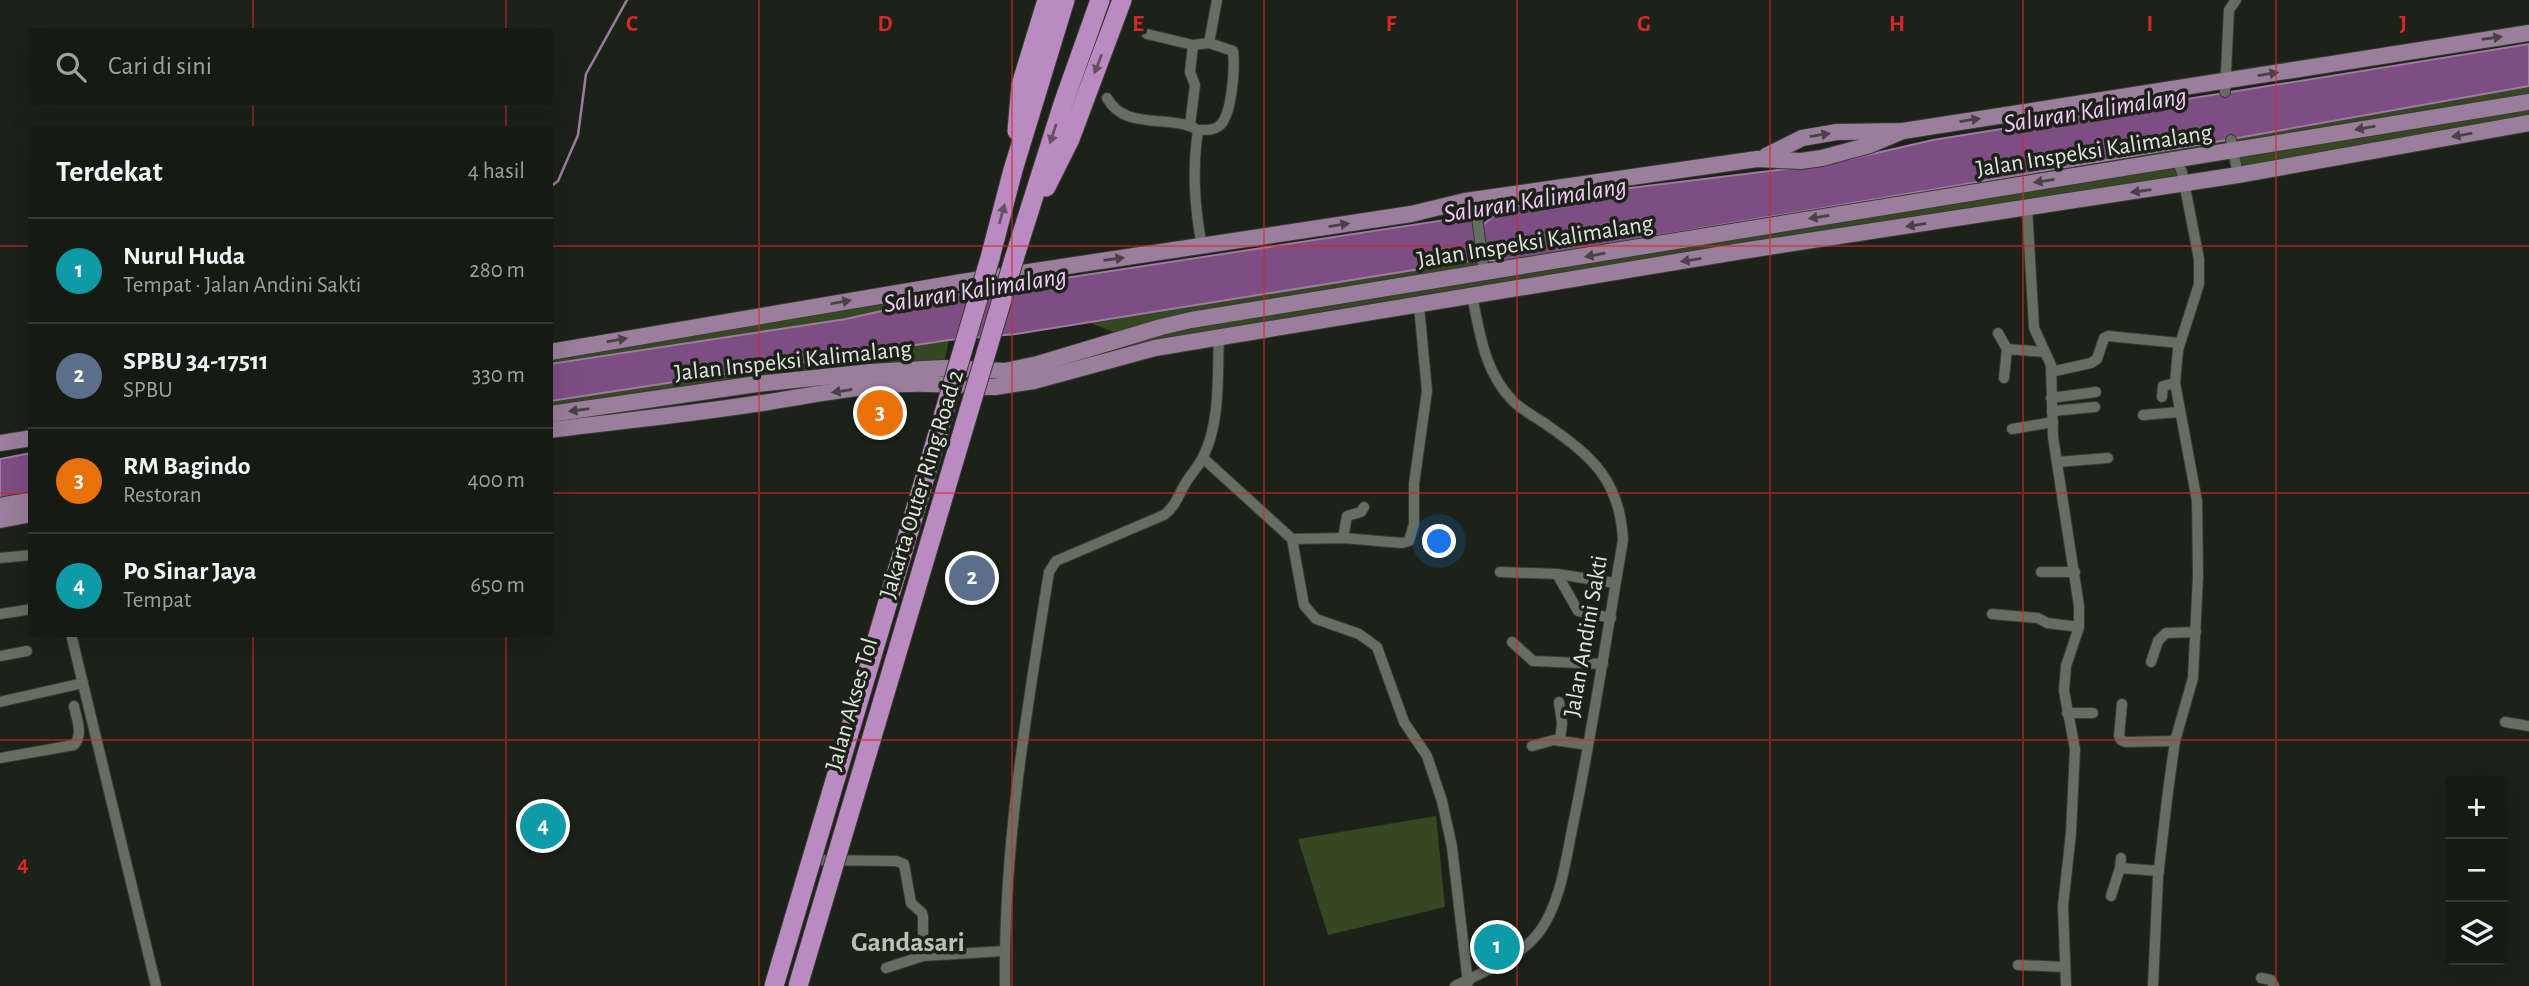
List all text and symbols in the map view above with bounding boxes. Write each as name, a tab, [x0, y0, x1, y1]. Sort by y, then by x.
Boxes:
text: C	[626, 13, 638, 36]
text: D	[877, 13, 893, 36]
text: E	[1132, 13, 1144, 36]
text: F	[1386, 13, 1397, 36]
text: G	[1637, 13, 1651, 36]
text: H	[1889, 13, 1905, 36]
text: I	[2147, 13, 2153, 36]
text: J	[2399, 13, 2407, 36]
search box	[28, 28, 553, 105]
one-way arrow	[2481, 32, 2503, 43]
icon: search	[52, 48, 90, 86]
text: Cari di sini	[108, 53, 212, 79]
one-way arrow	[1093, 53, 1104, 74]
one-way arrow	[2257, 68, 2279, 79]
water label: Saluran Kalimalang	[2002, 83, 2189, 137]
one-way arrow	[1959, 115, 1981, 126]
street label: Jalan Inspeksi Kalimalang	[1975, 120, 2214, 181]
one-way arrow	[1047, 123, 1058, 144]
one-way arrow	[2354, 123, 2376, 134]
one-way arrow	[1809, 129, 1831, 140]
one-way arrow	[2451, 130, 2473, 141]
text: Terdekat	[56, 157, 163, 187]
text: 4 hasil	[468, 160, 525, 183]
water label: Saluran Kalimalang	[1442, 173, 1629, 227]
one-way arrow	[2032, 176, 2054, 187]
one-way arrow	[2130, 185, 2152, 196]
one-way arrow	[997, 203, 1008, 225]
street label: Jalan Inspeksi Kalimalang	[1416, 211, 1655, 272]
one-way arrow	[1808, 212, 1830, 223]
one-way arrow	[1328, 219, 1350, 230]
one-way arrow	[1905, 220, 1927, 231]
text: Nurul Huda	[123, 243, 245, 269]
one-way arrow	[1584, 250, 1606, 261]
one-way arrow	[1103, 254, 1125, 265]
one-way arrow	[1680, 255, 1702, 266]
text: 1	[75, 259, 83, 282]
text: 280 m	[469, 259, 525, 282]
water label: Saluran Kalimalang	[882, 263, 1069, 317]
text: Tempat · Jalan Andini Sakti	[123, 274, 361, 297]
one-way arrow	[830, 296, 852, 307]
one-way arrow	[606, 334, 628, 345]
street label: Jalan Inspeksi Kalimalang	[673, 337, 913, 385]
text: SPBU 34-17511	[123, 348, 269, 374]
text: 2	[74, 364, 84, 387]
text: 330 m	[472, 364, 525, 387]
street label: Jakarta Outer Ring Road 2	[876, 367, 968, 601]
text: SPBU	[123, 379, 173, 402]
one-way arrow	[830, 385, 852, 396]
pin: 3	[857, 387, 903, 439]
one-way arrow	[568, 405, 590, 416]
text: RM Bagindo	[123, 453, 251, 479]
text: 3	[74, 469, 84, 492]
text: 400 m	[467, 469, 525, 492]
text: Restoran	[123, 484, 202, 507]
your location	[1422, 524, 1456, 558]
pin: 2	[949, 552, 995, 604]
street label: Jalan Andini Sakti	[1560, 553, 1612, 719]
text: Po Sinar Jaya	[123, 558, 257, 584]
text: 4	[73, 574, 85, 597]
text: 650 m	[470, 574, 525, 597]
text: Tempat	[123, 589, 191, 612]
street label: Jalan Akses Tol	[822, 635, 882, 773]
map controls	[2445, 776, 2508, 965]
button: +	[2445, 776, 2508, 839]
pin: 4	[520, 800, 566, 852]
button: −	[2445, 839, 2508, 902]
text: 4	[17, 853, 29, 876]
button: layers	[2445, 902, 2508, 965]
pin: 1	[1474, 921, 1520, 973]
district label: Gandasari	[851, 929, 965, 957]

